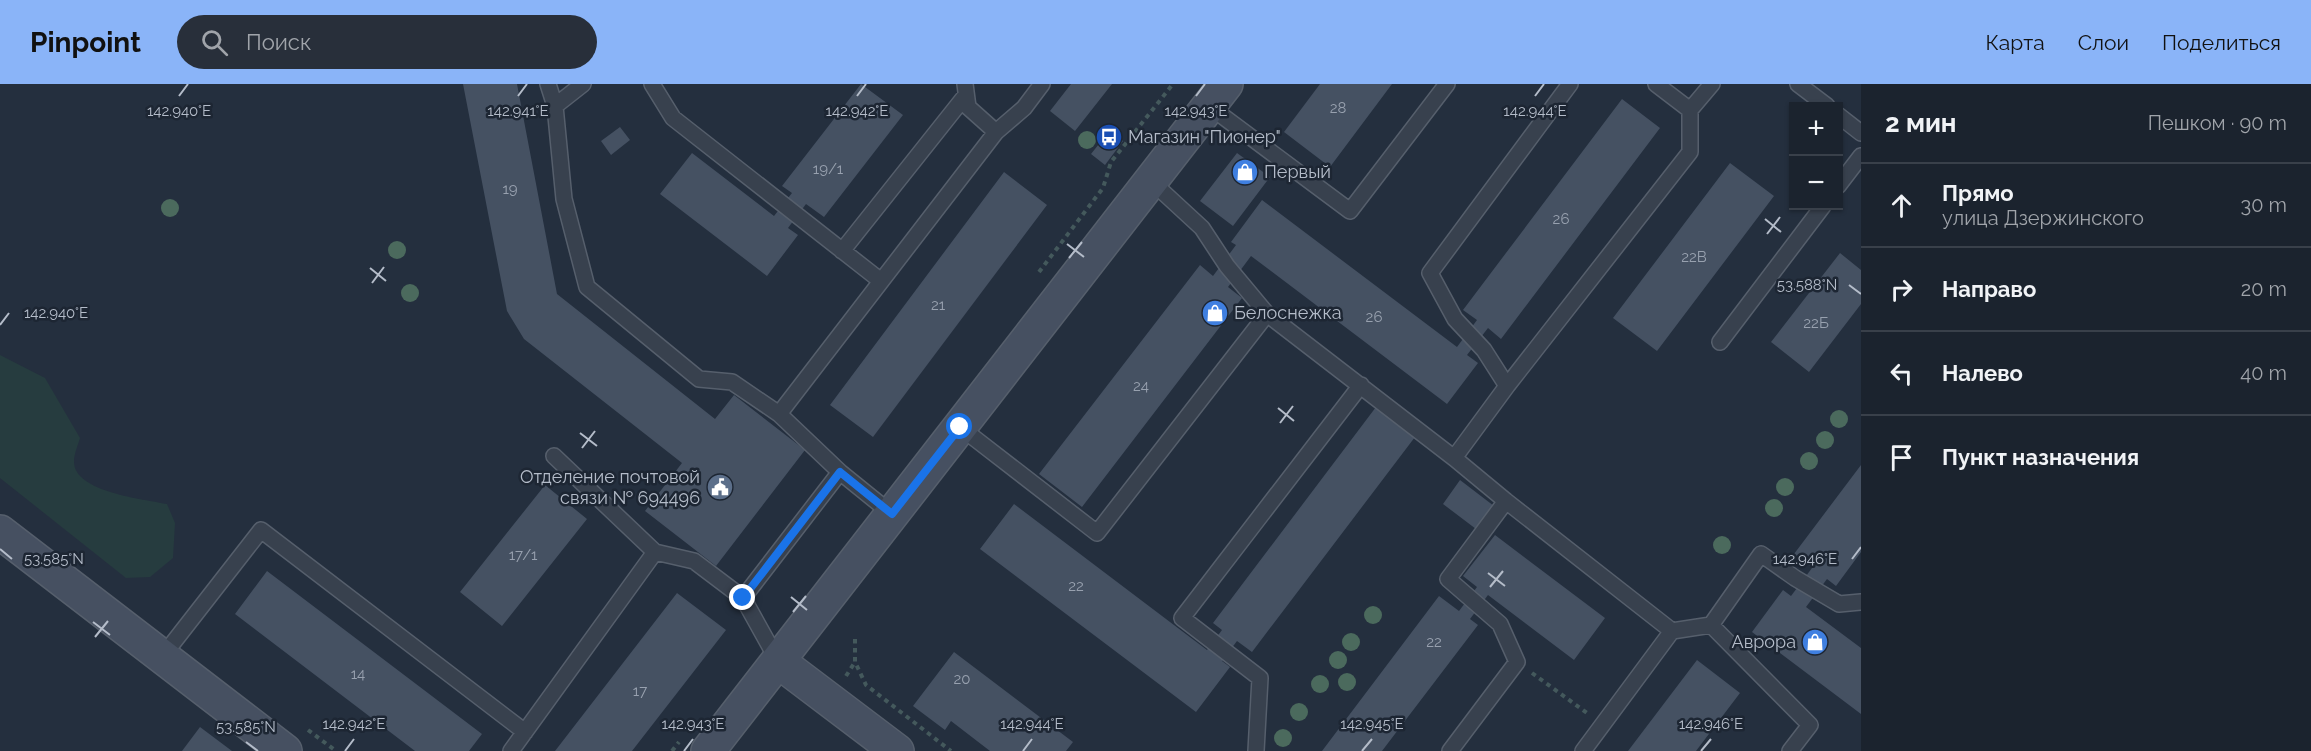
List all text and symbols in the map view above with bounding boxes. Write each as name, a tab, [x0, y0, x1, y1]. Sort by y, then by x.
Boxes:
search box	[177, 15, 597, 69]
text: Pinpoint	[30, 26, 141, 59]
icon: search	[198, 26, 231, 59]
text: Поиск	[246, 29, 311, 55]
text: Карта	[1986, 30, 2045, 55]
text: Слои	[2078, 30, 2129, 55]
text: Поделиться	[2162, 30, 2281, 55]
house number: 28	[1330, 99, 1346, 117]
text: 142.940°E	[147, 102, 211, 120]
text: 142.941°E	[487, 102, 549, 120]
text: 142.942°E	[826, 102, 889, 120]
text: 142.943°E	[1164, 102, 1228, 120]
text: 142.944°E	[1503, 102, 1567, 120]
map controls	[1789, 102, 1843, 210]
button: +	[1789, 102, 1843, 156]
text: 2 мин	[1885, 108, 1957, 138]
text: Пешком · 90 m	[2148, 111, 2287, 135]
bus stop icon: Магазин "Пионер"	[1094, 122, 1124, 152]
place label: Магазин "Пионер"	[1128, 126, 1281, 147]
button: −	[1789, 156, 1843, 210]
shop icon: Первый	[1230, 157, 1260, 187]
house number: 19/1	[813, 160, 844, 178]
place label: Первый	[1264, 161, 1331, 182]
house number: 19	[502, 180, 518, 198]
text: Прямо	[1942, 180, 2014, 206]
icon: ahead	[1885, 189, 1918, 222]
text: 30 m	[2241, 193, 2287, 217]
text: улица Дзержинского	[1942, 206, 2144, 230]
house number: 26	[1553, 210, 1569, 228]
house number: 22В	[1681, 248, 1707, 266]
icon: right	[1885, 273, 1918, 306]
text: 53.588°N	[1777, 276, 1837, 294]
text: Направо	[1942, 276, 2036, 302]
text: 20 m	[2241, 277, 2287, 301]
house number: 21	[931, 296, 946, 314]
shop icon: Белоснежка	[1200, 298, 1230, 328]
place label: Белоснежка	[1234, 302, 1342, 323]
text: 142.940°E	[24, 304, 88, 322]
house number: 26	[1366, 308, 1382, 326]
house number: 22Б	[1803, 314, 1829, 332]
icon: left	[1885, 357, 1918, 390]
text: Налево	[1942, 360, 2023, 386]
text: 40 m	[2240, 361, 2287, 385]
house number: 24	[1133, 377, 1149, 395]
route start	[946, 413, 972, 439]
icon: arrive	[1885, 441, 1918, 474]
text: Пункт назначения	[1942, 444, 2139, 470]
place label: Отделение почтовой связи № 694496	[520, 466, 700, 508]
public building icon: Отделение почтовой связи № 694496	[705, 472, 735, 502]
house number: 17/1	[509, 546, 538, 564]
text: 53.585°N	[24, 550, 84, 568]
text: 142.946°E	[1773, 550, 1837, 568]
house number: 22	[1068, 577, 1084, 595]
route end	[729, 584, 755, 610]
shop icon: Аврора	[1800, 627, 1830, 657]
place label: Аврора	[1731, 631, 1796, 652]
house number: 22	[1426, 633, 1442, 651]
house number: 14	[351, 665, 365, 683]
house number: 20	[954, 670, 971, 688]
house number: 17	[633, 682, 647, 700]
text: 142.942°E	[323, 715, 386, 733]
text: 142.943°E	[661, 715, 725, 733]
text: 142.944°E	[1000, 715, 1064, 733]
text: 142.945°E	[1340, 715, 1404, 733]
text: 142.946°E	[1679, 715, 1743, 733]
text: 53.585°N	[216, 718, 276, 736]

